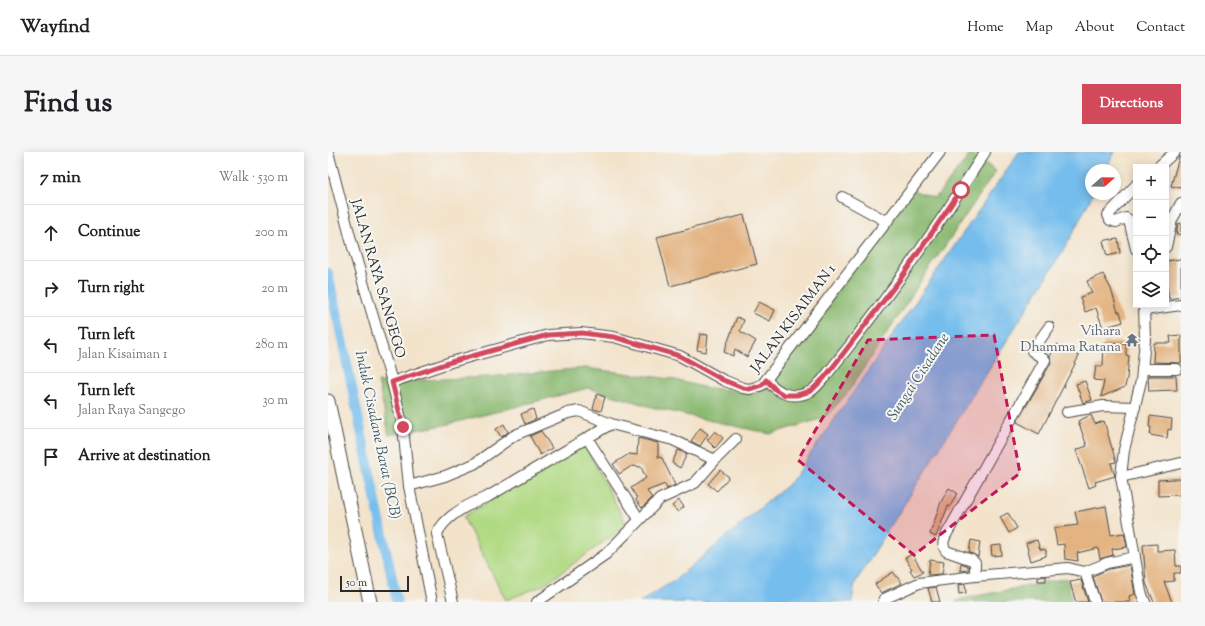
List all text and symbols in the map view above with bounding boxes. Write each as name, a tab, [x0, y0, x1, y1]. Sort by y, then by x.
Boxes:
text: Wayfind	[20, 14, 90, 41]
text: Home	[967, 18, 1004, 38]
text: Map	[1026, 18, 1053, 38]
text: About	[1075, 18, 1114, 38]
text: Contact	[1136, 18, 1185, 38]
text: Find us	[24, 84, 112, 124]
button: Directions	[1082, 84, 1181, 124]
north arrow	[1085, 164, 1121, 200]
map controls	[1133, 164, 1169, 308]
button: +	[1133, 164, 1169, 200]
text: 7 min	[40, 166, 81, 190]
text: Walk · 530 m	[219, 169, 288, 187]
route start	[952, 181, 970, 199]
street label: JALAN RAYA SANGEGO	[344, 196, 409, 361]
button: −	[1133, 200, 1169, 236]
icon: ahead	[40, 222, 62, 244]
text: Continue	[78, 222, 140, 243]
text: 200 m	[255, 224, 288, 242]
button: locate	[1133, 236, 1169, 272]
street label: JALAN KISAIMAN 1	[746, 260, 842, 378]
button: layers	[1133, 272, 1169, 308]
icon: right	[40, 278, 62, 300]
text: Turn right	[78, 278, 144, 299]
text: 20 m	[262, 280, 288, 298]
place label: Vihara Dhamma Ratana	[1020, 322, 1122, 358]
text: Turn left	[78, 325, 135, 346]
water label: Sungai Cisadane	[883, 329, 955, 425]
temple icon: Vihara Dhamma Ratana	[1124, 332, 1140, 348]
icon: left	[40, 334, 62, 356]
text: 280 m	[255, 336, 288, 354]
text: Jalan Kisaiman 1	[78, 346, 167, 364]
water label: Induk Cisadane Barat (BCB)	[349, 349, 405, 521]
text: Turn left	[78, 381, 135, 402]
icon: left	[40, 390, 62, 412]
text: 30 m	[262, 392, 288, 410]
text: Jalan Raya Sangego	[78, 402, 185, 420]
route end	[394, 418, 412, 436]
icon: arrive	[40, 446, 62, 468]
text: Arrive at destination	[78, 446, 211, 467]
scale bar	[340, 574, 409, 593]
text: 50 m	[346, 575, 367, 591]

